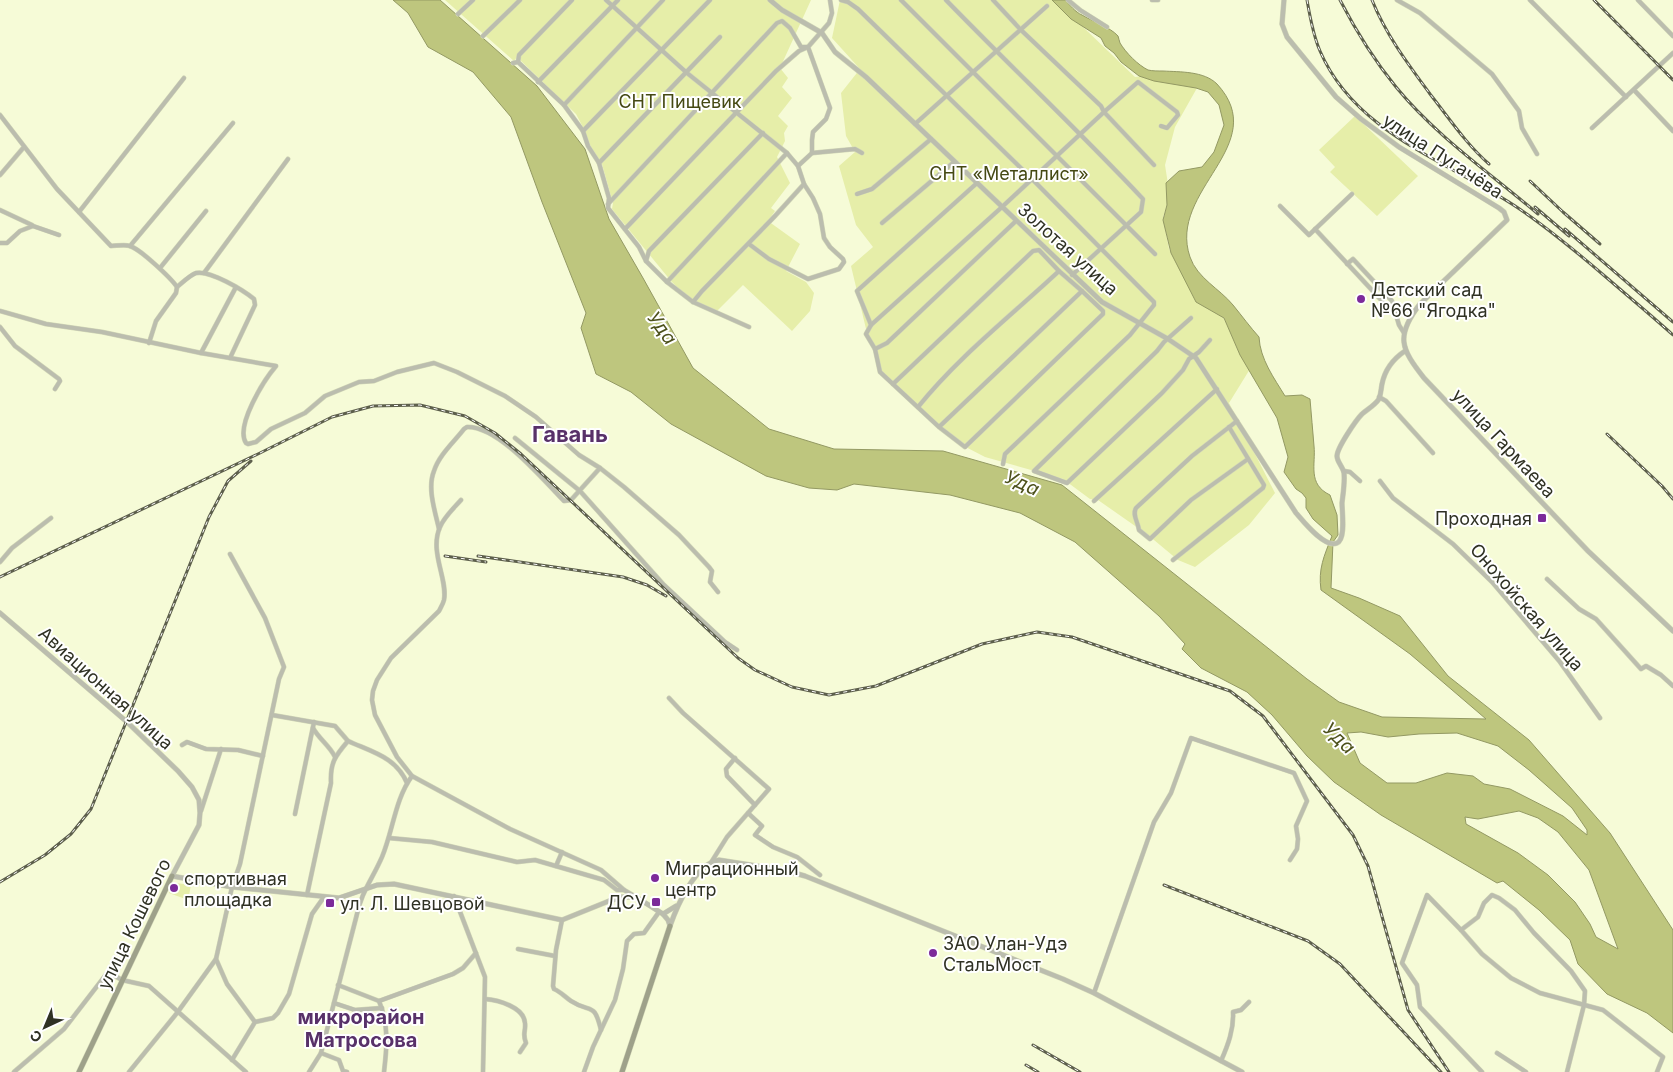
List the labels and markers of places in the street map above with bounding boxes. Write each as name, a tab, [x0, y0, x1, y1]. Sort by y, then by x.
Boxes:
place label: Детский сад №66 "Ягодка"	[1371, 279, 1496, 321]
marker: Детский сад №66 "Ягодка"	[1355, 293, 1367, 305]
place label: Проходная	[1435, 508, 1532, 529]
marker: Проходная	[1536, 512, 1548, 524]
place label: Миграционный центр	[665, 858, 799, 900]
place label: спортивная площадка	[184, 868, 287, 910]
marker: Миграционный центр	[649, 872, 661, 884]
marker: спортивная площадка	[168, 882, 180, 894]
place label: ДСУ	[607, 892, 646, 913]
place label: ул. Л. Шевцовой	[340, 893, 485, 914]
marker: ДСУ	[650, 896, 662, 908]
marker: ул. Л. Шевцовой	[324, 897, 336, 909]
place label: ЗАО Улан-Удэ СтальМост	[943, 933, 1067, 975]
marker: ЗАО Улан-Удэ СтальМост	[927, 947, 939, 959]

